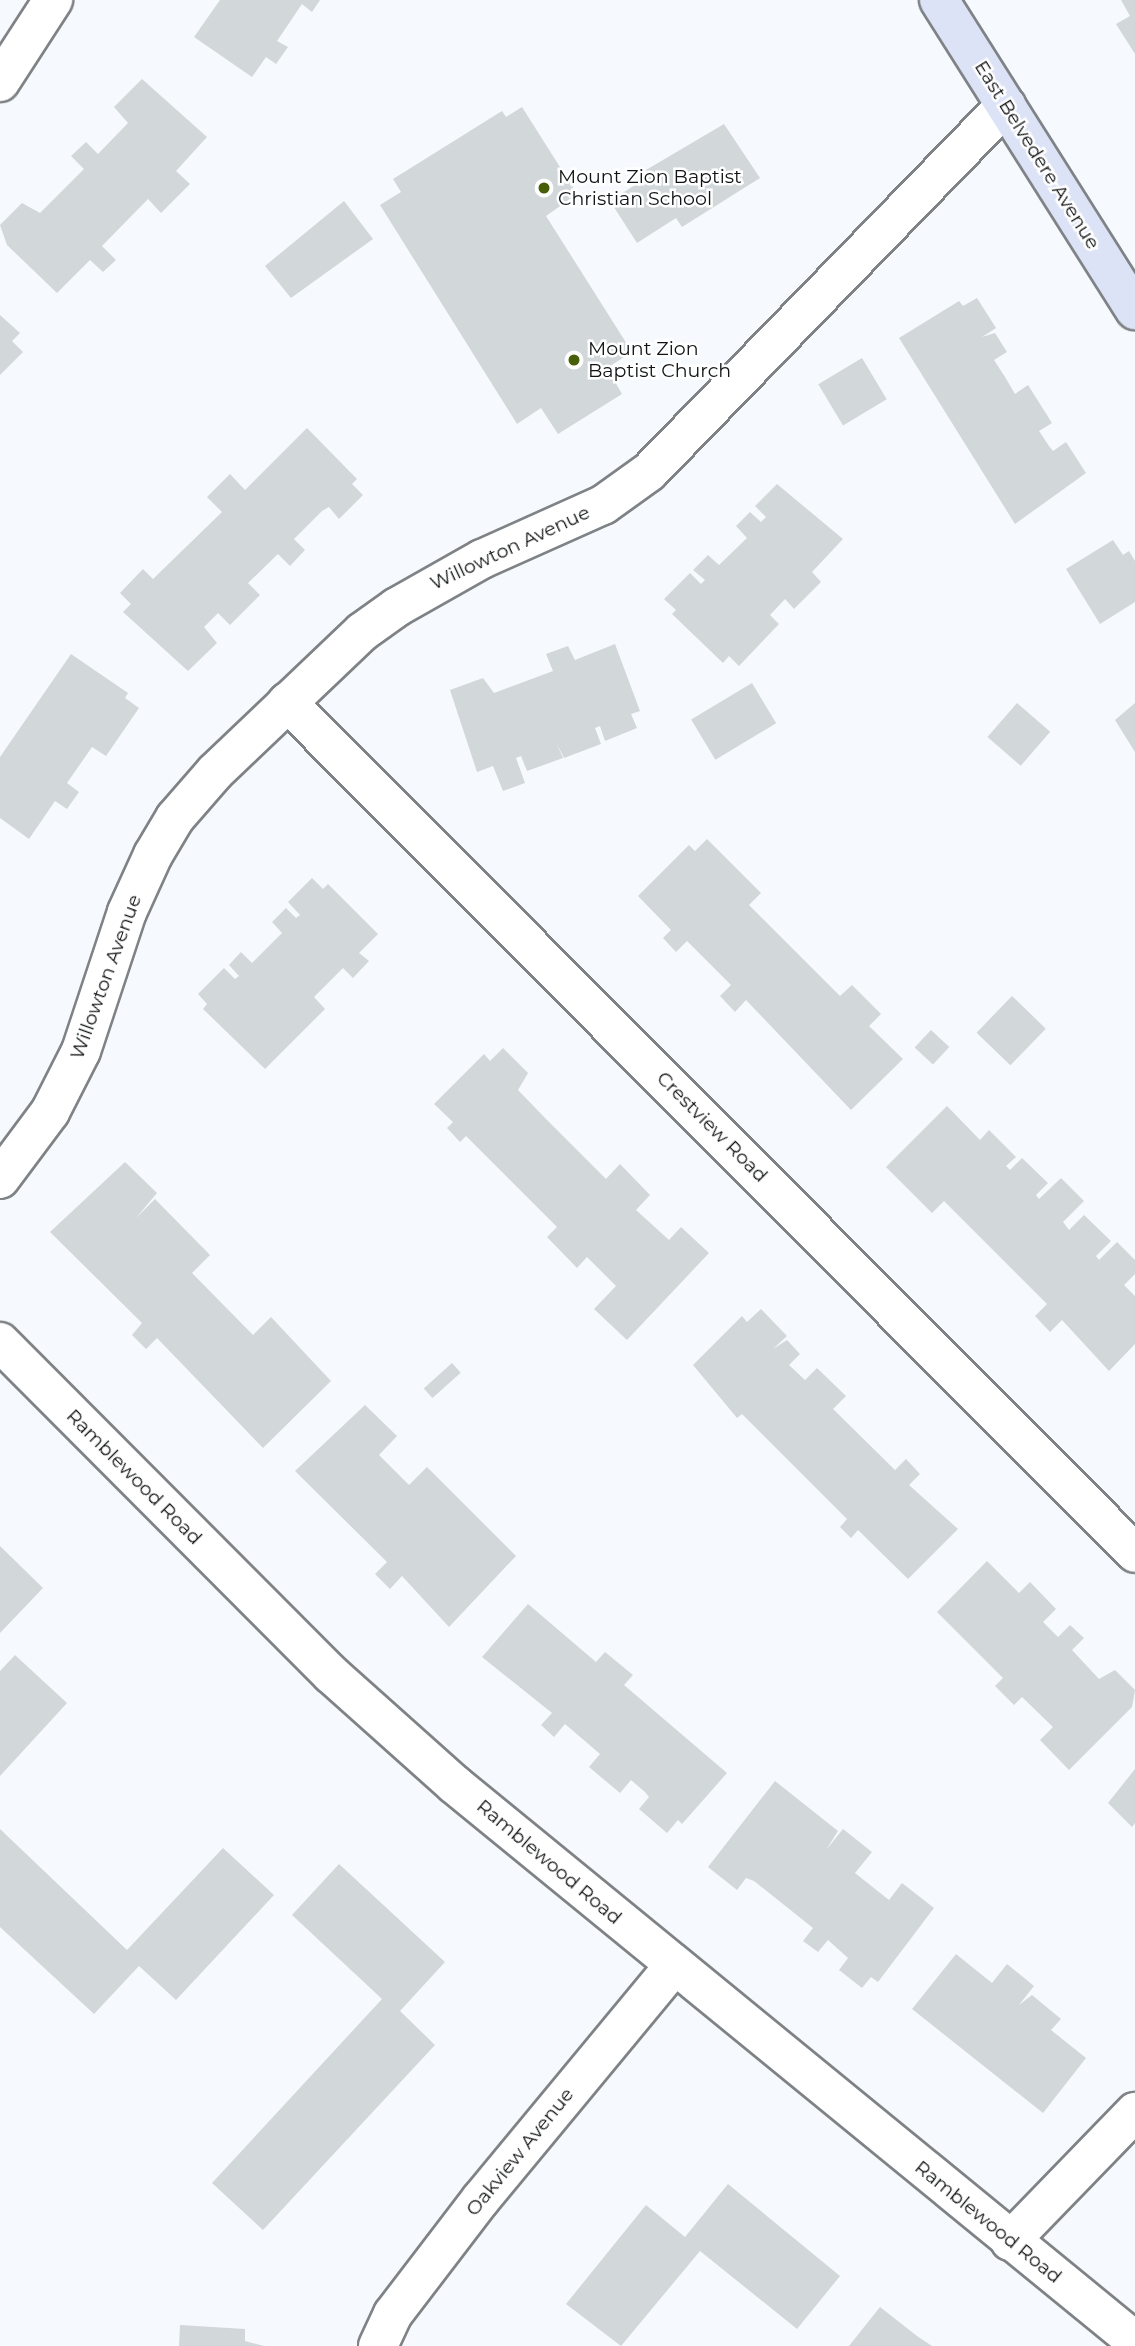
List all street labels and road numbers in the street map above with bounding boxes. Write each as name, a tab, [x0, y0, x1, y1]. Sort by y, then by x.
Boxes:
street label: East Belvedere Avenue	[970, 57, 1104, 253]
street label: Willowton Avenue	[427, 501, 593, 595]
street label: Willowton Avenue	[66, 892, 146, 1062]
street label: Crestview Road	[652, 1067, 772, 1187]
street label: Ramblewood Road	[62, 1405, 206, 1549]
street label: Ramblewood Road	[472, 1795, 626, 1929]
street label: Oakview Avenue	[461, 2083, 579, 2221]
street label: Ramblewood Road	[910, 2156, 1066, 2288]

